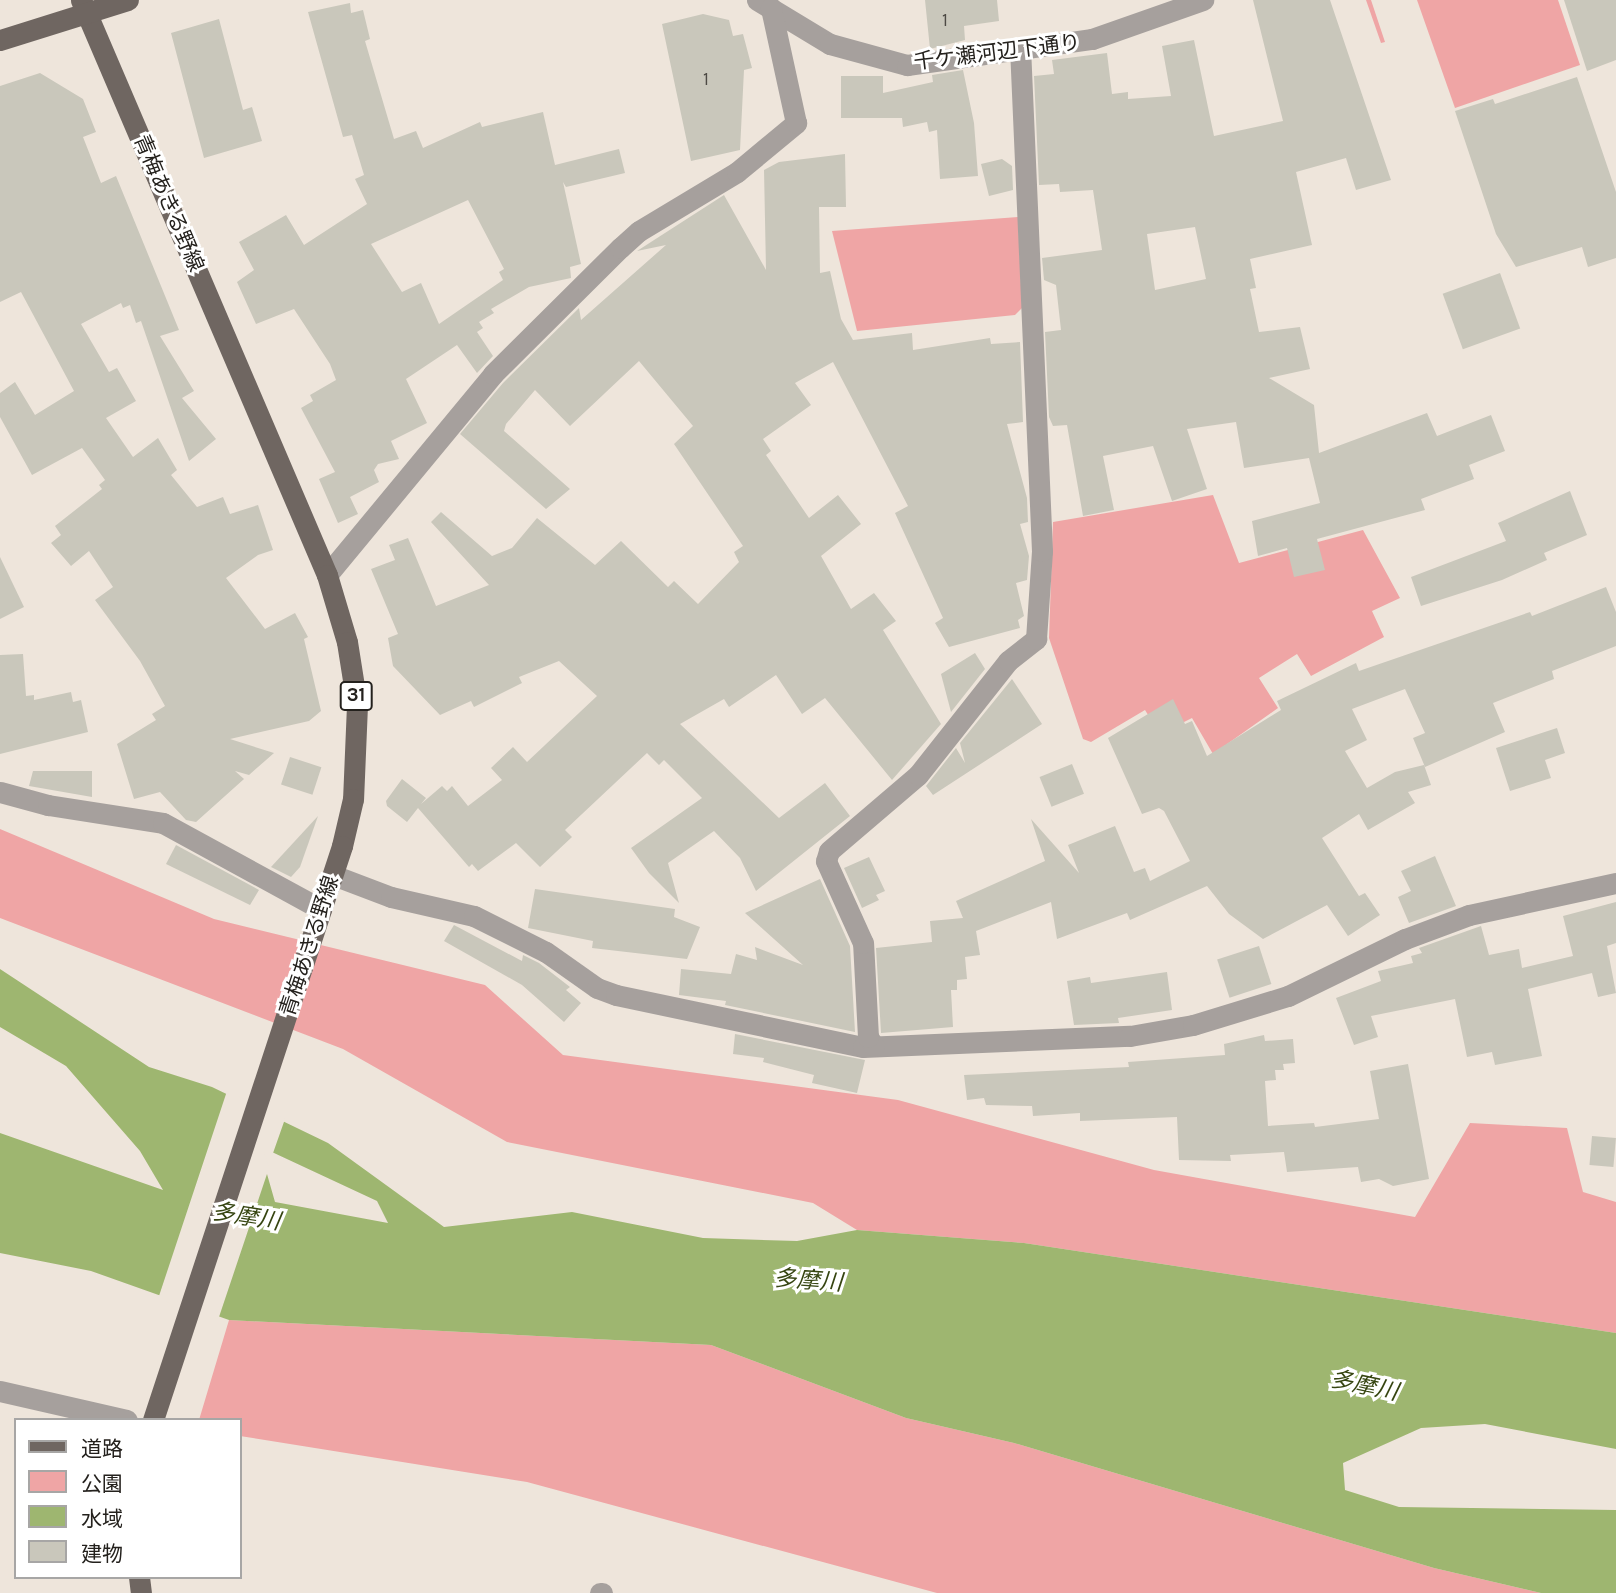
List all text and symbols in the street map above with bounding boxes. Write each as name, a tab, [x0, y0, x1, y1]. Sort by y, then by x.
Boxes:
house number: 1	[942, 9, 948, 31]
street label: 千ケ瀬河辺下通り	[912, 29, 1082, 75]
house number: 1	[703, 68, 709, 90]
street label: 青梅あきる野線	[129, 130, 209, 276]
road number: 31	[338, 680, 374, 712]
street label: 青梅あきる野線	[274, 872, 344, 1020]
water label: 多摩川	[210, 1198, 282, 1236]
water label: 多摩川	[773, 1265, 843, 1297]
water label: 多摩川	[1327, 1365, 1401, 1407]
legend	[14, 1418, 242, 1579]
text: 道路	[81, 1437, 123, 1461]
text: 公園	[81, 1472, 123, 1496]
text: 水域	[81, 1507, 123, 1531]
text: 建物	[81, 1542, 123, 1566]

